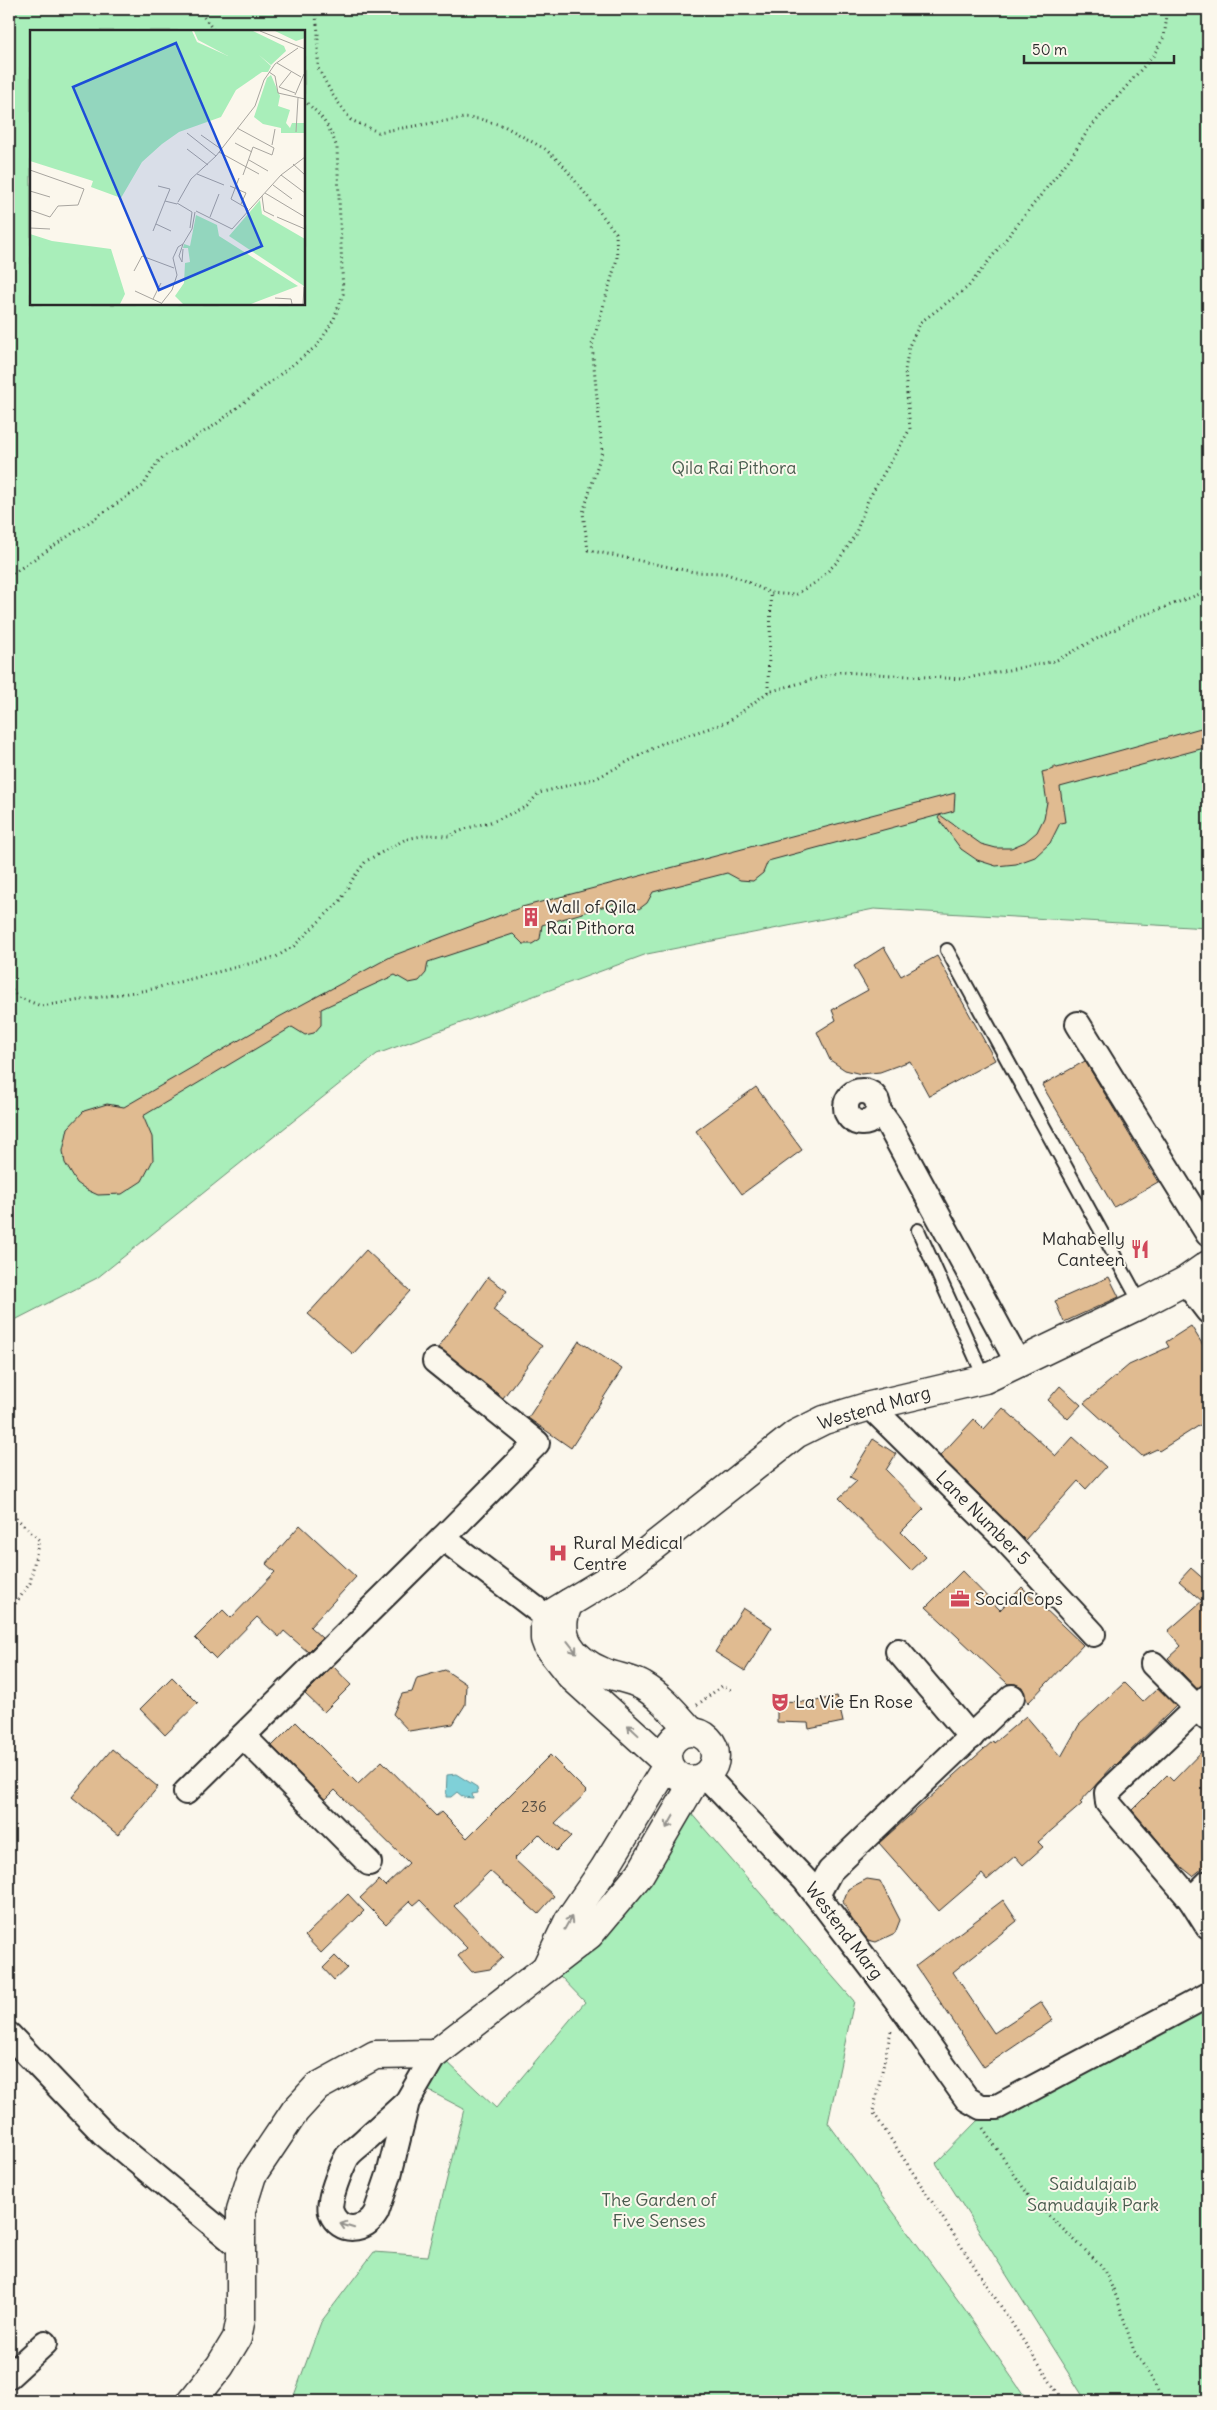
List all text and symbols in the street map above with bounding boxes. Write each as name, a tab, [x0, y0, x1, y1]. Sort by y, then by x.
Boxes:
inset map	[30, 30, 305, 305]
scale bar	[1024, 32, 1174, 64]
text: 50 m	[1032, 40, 1067, 59]
park label: Qila Rai Pithora	[672, 456, 797, 479]
place label: Wall of Qila Rai Pithora	[546, 895, 637, 939]
building icon: Wall of Qila Rai Pithora	[520, 906, 542, 928]
place label: Mahabelly Canteen	[1042, 1227, 1125, 1271]
restaurant icon: Mahabelly Canteen	[1129, 1238, 1151, 1260]
street label: Westend Marg	[815, 1380, 933, 1435]
street label: Lane Number 5	[931, 1465, 1036, 1570]
place label: Rural Medical Centre	[573, 1531, 683, 1575]
hospital icon: Rural Medical Centre	[547, 1542, 569, 1564]
place label: SocialCops	[975, 1587, 1063, 1610]
office icon: SocialCops	[949, 1588, 971, 1610]
one-way arrow	[566, 1640, 577, 1653]
place label: La Vie En Rose	[795, 1690, 913, 1713]
theatre icon: La Vie En Rose	[769, 1691, 791, 1713]
one-way arrow	[626, 1724, 639, 1736]
house number: 236	[521, 1797, 547, 1816]
one-way arrow	[665, 1814, 675, 1828]
street label: Westend Marg	[800, 1877, 889, 1984]
one-way arrow	[564, 1916, 574, 1930]
park label: Saidulajaib Samudayik Park	[1027, 2172, 1159, 2216]
park label: The Garden of Five Senses	[601, 2188, 718, 2232]
one-way arrow	[340, 2220, 356, 2230]

